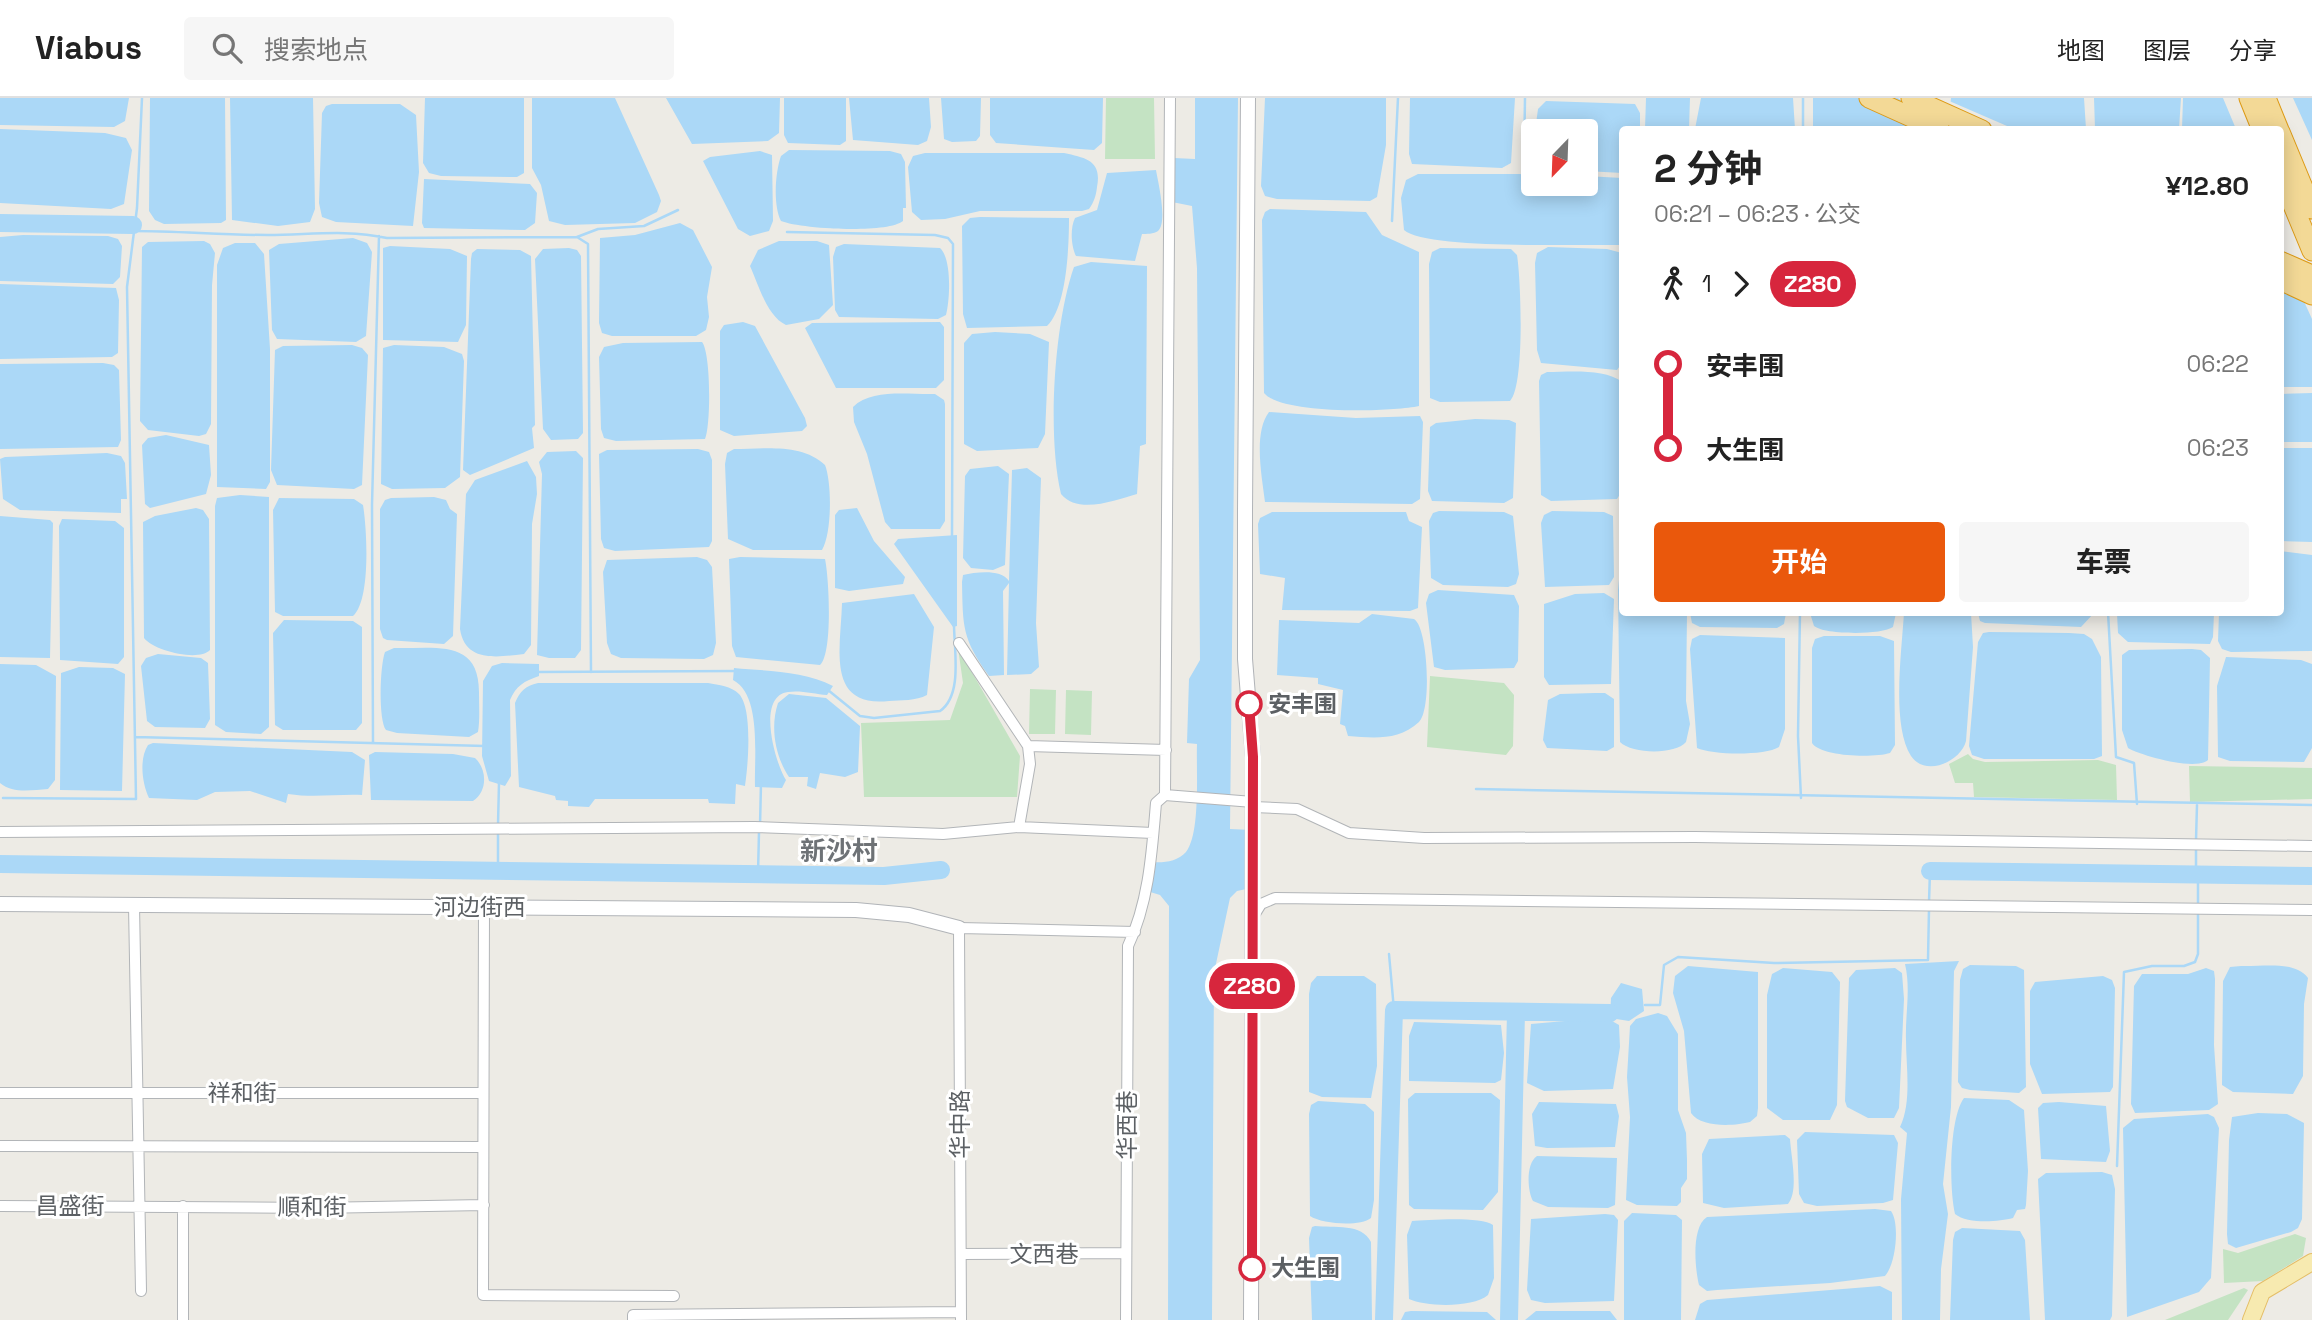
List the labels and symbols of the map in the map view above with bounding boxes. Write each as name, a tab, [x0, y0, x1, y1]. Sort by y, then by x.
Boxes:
north arrow	[1521, 119, 1598, 196]
place label: 安丰围	[1268, 689, 1337, 719]
marker: 安丰围	[1236, 691, 1262, 717]
district label: 新沙村	[800, 834, 878, 868]
street label: 河边街西	[434, 892, 526, 922]
line badge: Z280	[1203, 963, 1301, 1009]
street label: 祥和街	[208, 1078, 277, 1108]
street label: 华中路	[945, 1090, 975, 1159]
street label: 华西巷	[1112, 1091, 1142, 1160]
street label: 昌盛街	[36, 1191, 105, 1221]
street label: 順和街	[278, 1192, 347, 1222]
street label: 文西巷	[1010, 1239, 1079, 1269]
place label: 大生围	[1271, 1253, 1340, 1283]
marker: 大生围	[1239, 1255, 1265, 1281]

